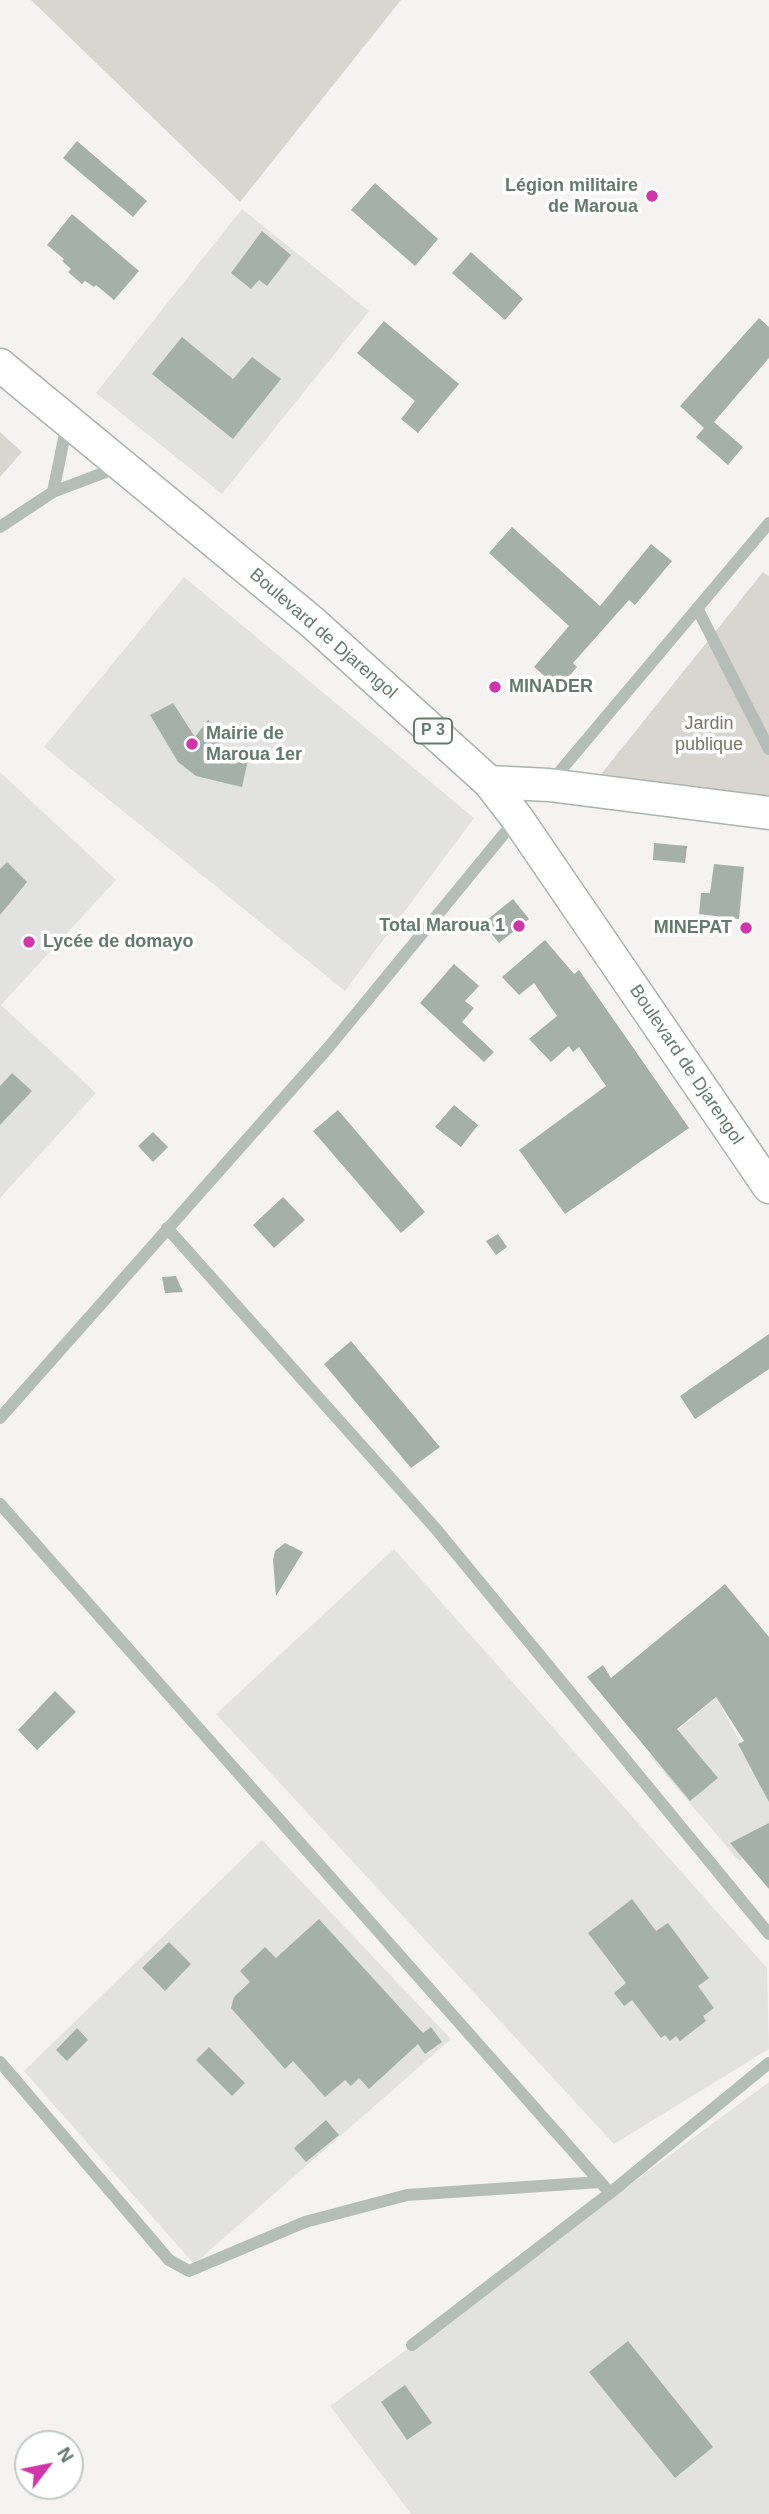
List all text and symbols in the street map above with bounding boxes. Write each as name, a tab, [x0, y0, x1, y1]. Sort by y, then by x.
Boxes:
place label: Légion militaire de Maroua	[505, 175, 638, 218]
marker: Légion militaire de Maroua	[644, 188, 660, 204]
street label: Boulevard de Djarengol	[245, 564, 401, 704]
place label: MINADER	[509, 676, 593, 698]
marker: MINADER	[487, 679, 503, 695]
park label: Jardin publique	[675, 713, 743, 756]
road number: P 3	[414, 718, 452, 744]
place label: Mairie de Maroua 1er	[206, 723, 302, 766]
marker: Mairie de Maroua 1er	[184, 736, 200, 752]
place label: Total Maroua 1	[379, 915, 505, 937]
place label: MINEPAT	[654, 917, 732, 939]
marker: Total Maroua 1	[511, 918, 527, 934]
marker: MINEPAT	[738, 920, 754, 936]
place label: Lycée de domayo	[43, 931, 193, 953]
marker: Lycée de domayo	[21, 934, 37, 950]
street label: Boulevard de Djarengol	[624, 981, 748, 1149]
north arrow	[14, 2430, 84, 2500]
text: N	[53, 2443, 78, 2466]

